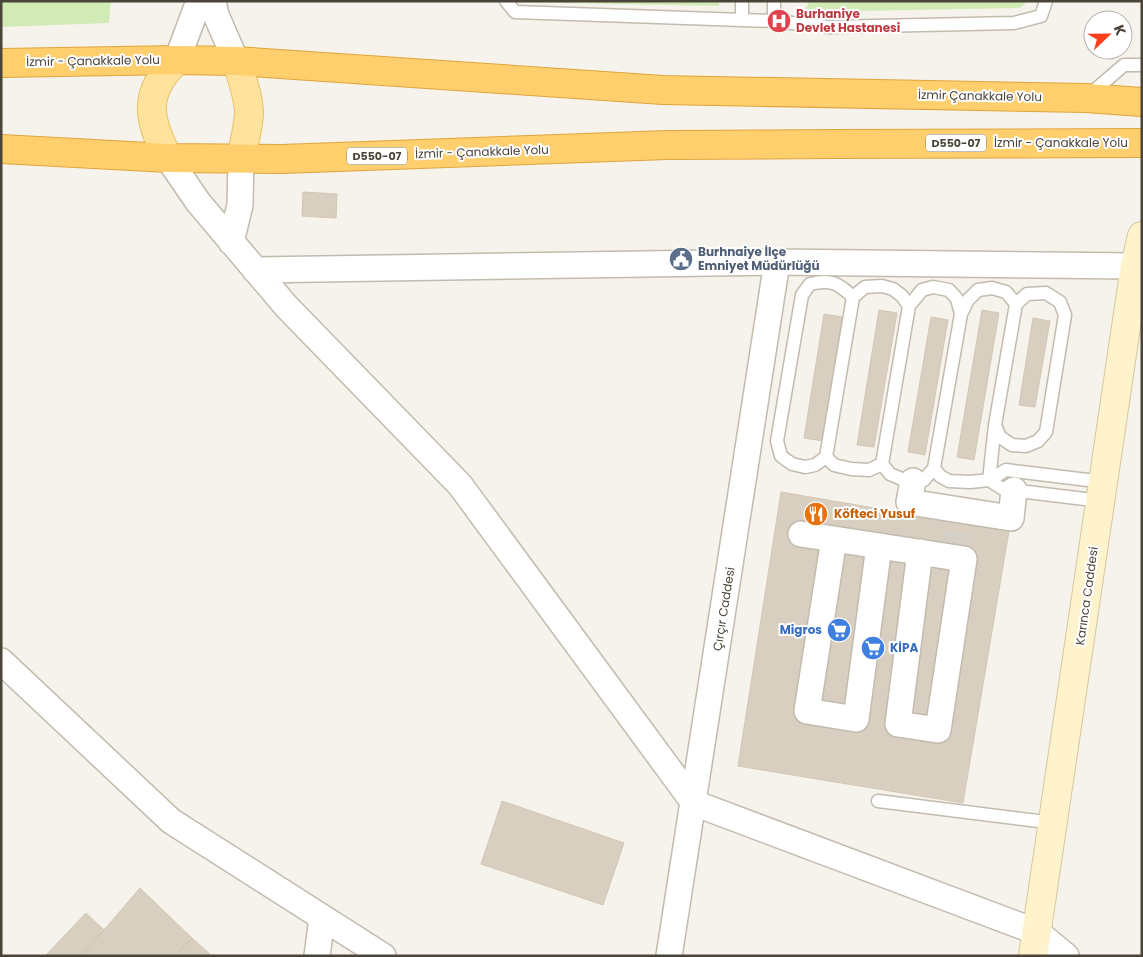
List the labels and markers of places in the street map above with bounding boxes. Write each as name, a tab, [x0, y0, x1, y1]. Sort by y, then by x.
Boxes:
place label: Burhaniye Devlet Hastanesi	[796, 5, 900, 36]
hospital icon: Burhaniye Devlet Hastanesi	[766, 8, 792, 34]
place label: Burhnaiye İlçe Emniyet Müdürlüğü	[698, 243, 820, 274]
public building icon: Burhnaiye İlçe Emniyet Müdürlüğü	[668, 246, 694, 272]
restaurant icon: Köfteci Yusuf	[803, 501, 829, 527]
place label: Köfteci Yusuf	[834, 505, 916, 522]
supermarket icon: Migros	[826, 617, 852, 643]
place label: Migros	[780, 621, 822, 638]
supermarket icon: KİPA	[860, 635, 886, 661]
place label: KİPA	[890, 639, 918, 656]

